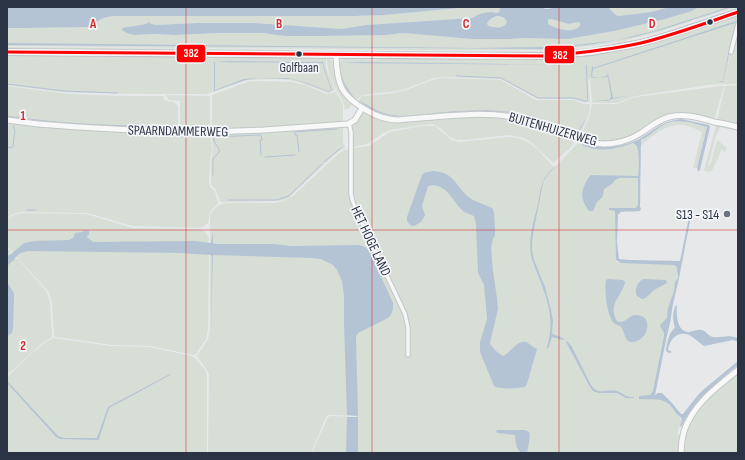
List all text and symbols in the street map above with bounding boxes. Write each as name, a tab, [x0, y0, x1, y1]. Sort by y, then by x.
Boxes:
text: A	[89, 16, 97, 32]
text: B	[276, 16, 282, 32]
text: C	[463, 16, 470, 32]
text: D	[649, 16, 656, 32]
unlabelled marker	[705, 17, 715, 27]
line badge: 382	[176, 44, 206, 63]
line badge: 382	[544, 45, 575, 64]
text: 382	[183, 47, 199, 60]
marker: Golfbaan	[294, 49, 304, 59]
text: 382	[552, 49, 568, 62]
place label: Golfbaan	[279, 60, 319, 76]
text: 1	[20, 108, 26, 124]
street label: BUITENHUIZERWEG	[507, 108, 599, 150]
street label: SPAARNDAMMERWEG	[128, 122, 228, 140]
street label: HET HOGE LAND	[347, 203, 395, 279]
place label: S13 - S14	[676, 206, 719, 223]
marker: S13 - S14	[722, 209, 732, 219]
text: 2	[20, 338, 26, 354]

